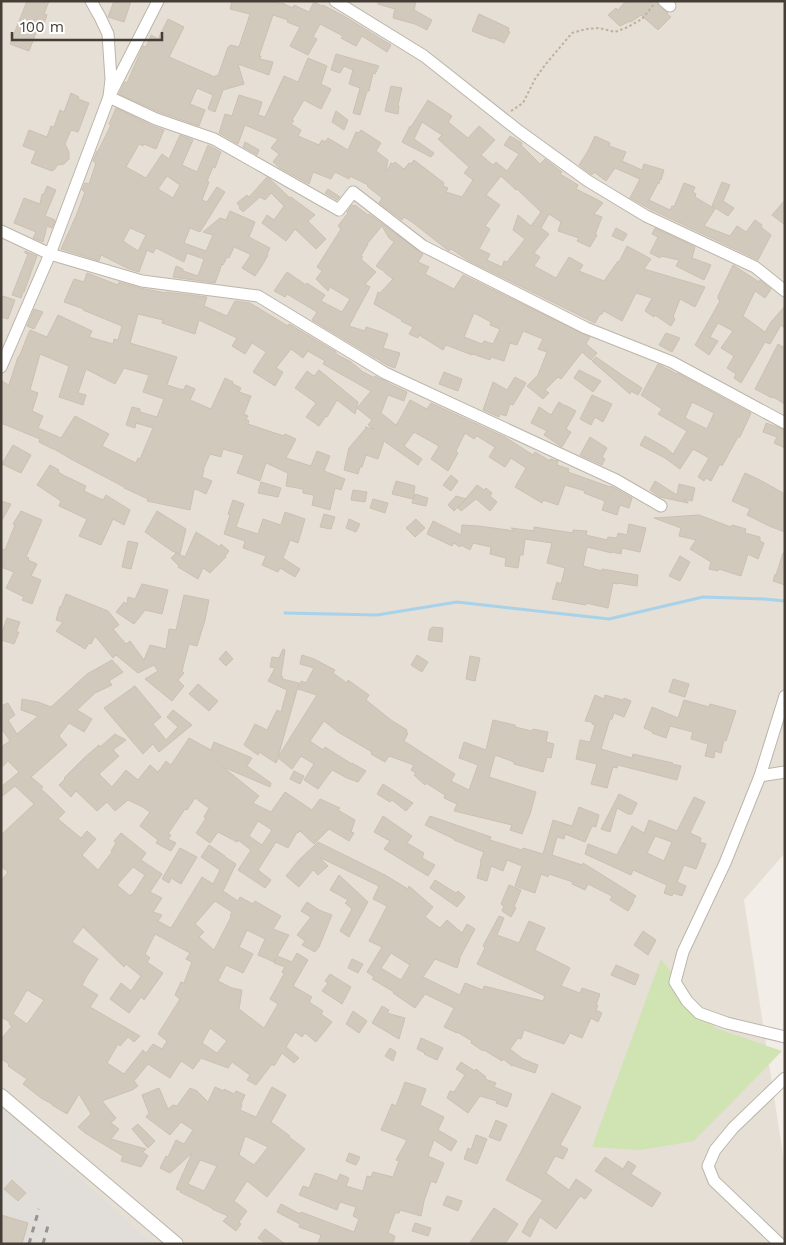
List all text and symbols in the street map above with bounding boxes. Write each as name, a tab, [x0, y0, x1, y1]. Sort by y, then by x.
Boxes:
scale bar	[12, 10, 162, 42]
text: 100 m	[20, 18, 64, 36]

